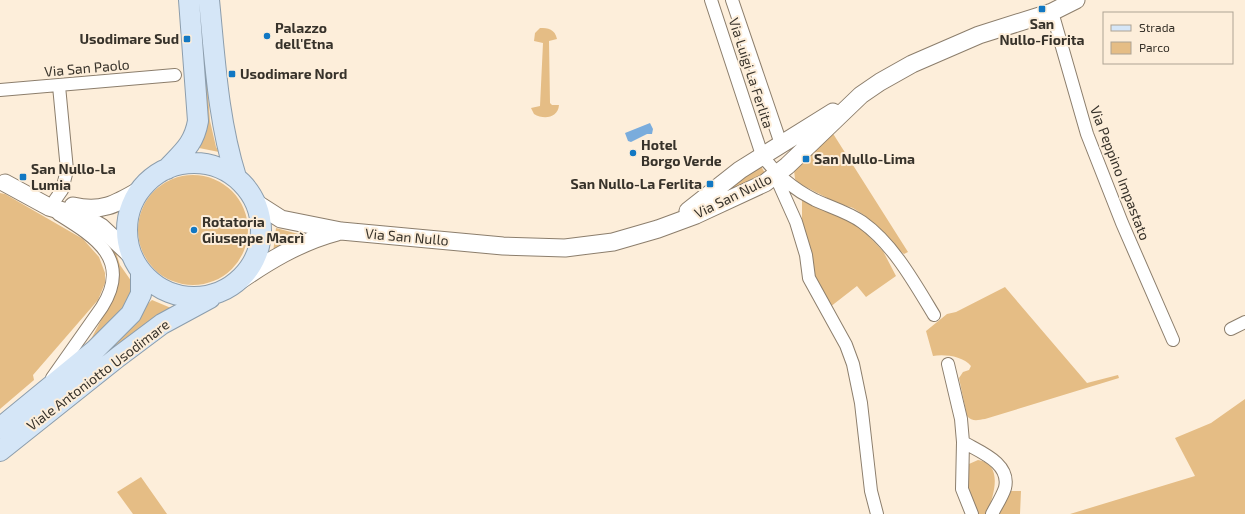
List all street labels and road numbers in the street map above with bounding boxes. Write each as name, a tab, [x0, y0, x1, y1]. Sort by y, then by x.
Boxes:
street label: Via Luigi La Ferlita	[726, 16, 777, 130]
street label: Via San Paolo	[44, 55, 130, 80]
street label: Via Peppino Impastato	[1087, 103, 1154, 242]
street label: Via San Nullo	[691, 170, 774, 222]
street label: Via San Nullo	[365, 224, 450, 249]
street label: Viale Antoniotto Usodimare	[23, 315, 172, 434]

